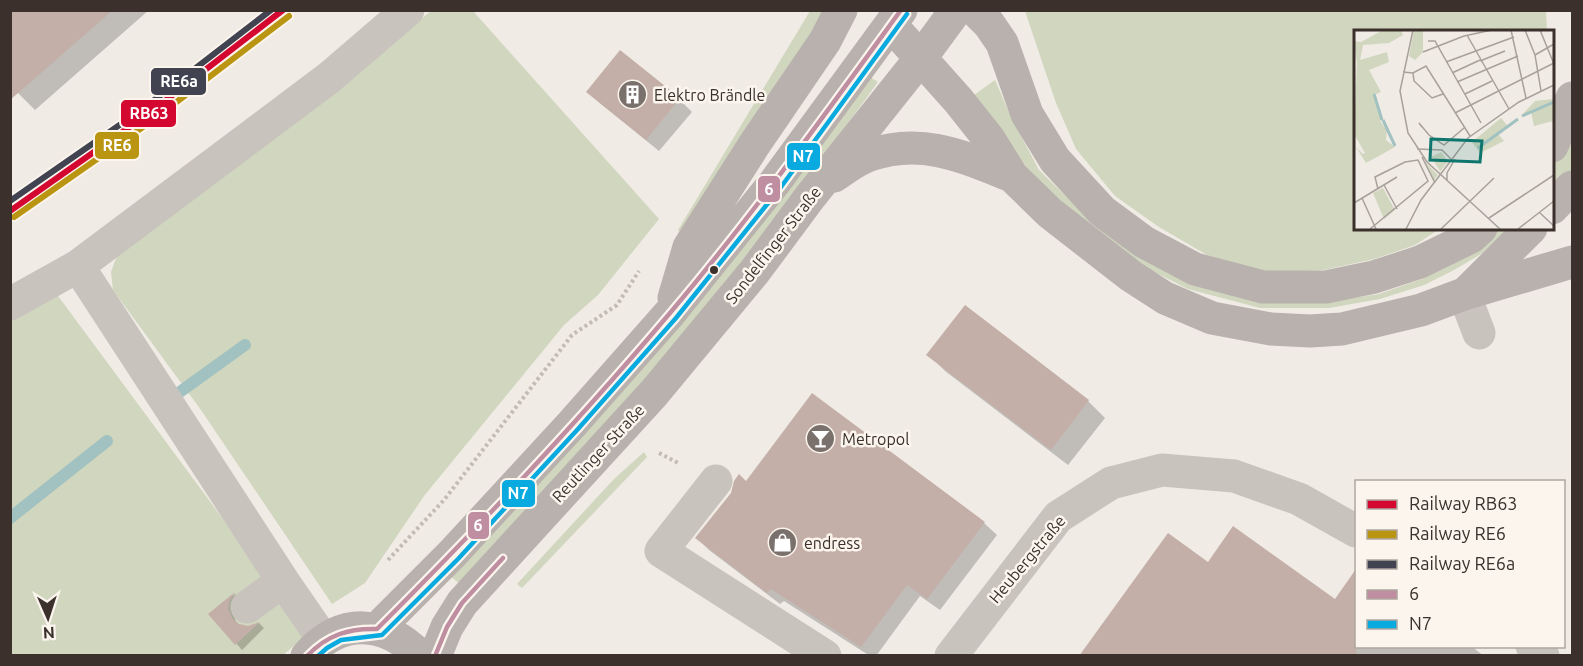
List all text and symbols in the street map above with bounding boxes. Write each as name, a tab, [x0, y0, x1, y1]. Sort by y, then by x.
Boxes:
inset map	[1354, 30, 1553, 230]
line badge: RE6a	[150, 67, 207, 96]
text: RE6a	[160, 72, 198, 90]
building icon: Elektro Brändle	[617, 79, 649, 111]
place label: Elektro Brändle	[654, 86, 765, 104]
line badge: RB63	[120, 99, 177, 128]
text: RB63	[129, 104, 169, 122]
line badge: RE6	[94, 131, 140, 160]
text: RE6	[102, 136, 132, 154]
line badge: N7	[786, 142, 821, 171]
text: N7	[793, 147, 813, 165]
line badge: 6	[757, 175, 781, 203]
text: 6	[764, 180, 774, 198]
street label: Sondelfinger Straße	[722, 183, 824, 307]
unlabelled marker	[708, 264, 720, 276]
street label: Reutlinger Straße	[548, 401, 648, 505]
bar icon: Metropol	[805, 423, 837, 455]
place label: Metropol	[842, 430, 909, 448]
line badge: N7	[501, 479, 536, 508]
legend	[1355, 480, 1565, 648]
text: N7	[508, 484, 528, 502]
text: Railway RB63	[1409, 493, 1517, 513]
line badge: 6	[467, 511, 490, 540]
street label: Heubergstraße	[985, 512, 1069, 606]
text: 6	[473, 516, 483, 534]
text: Railway RE6	[1409, 523, 1506, 543]
shop icon: endress	[767, 527, 799, 559]
place label: endress	[804, 534, 860, 552]
text: Railway RE6a	[1409, 553, 1515, 573]
text: 6	[1409, 583, 1419, 603]
north arrow	[18, 588, 78, 648]
text: N7	[1409, 613, 1432, 633]
text: N	[42, 624, 55, 642]

